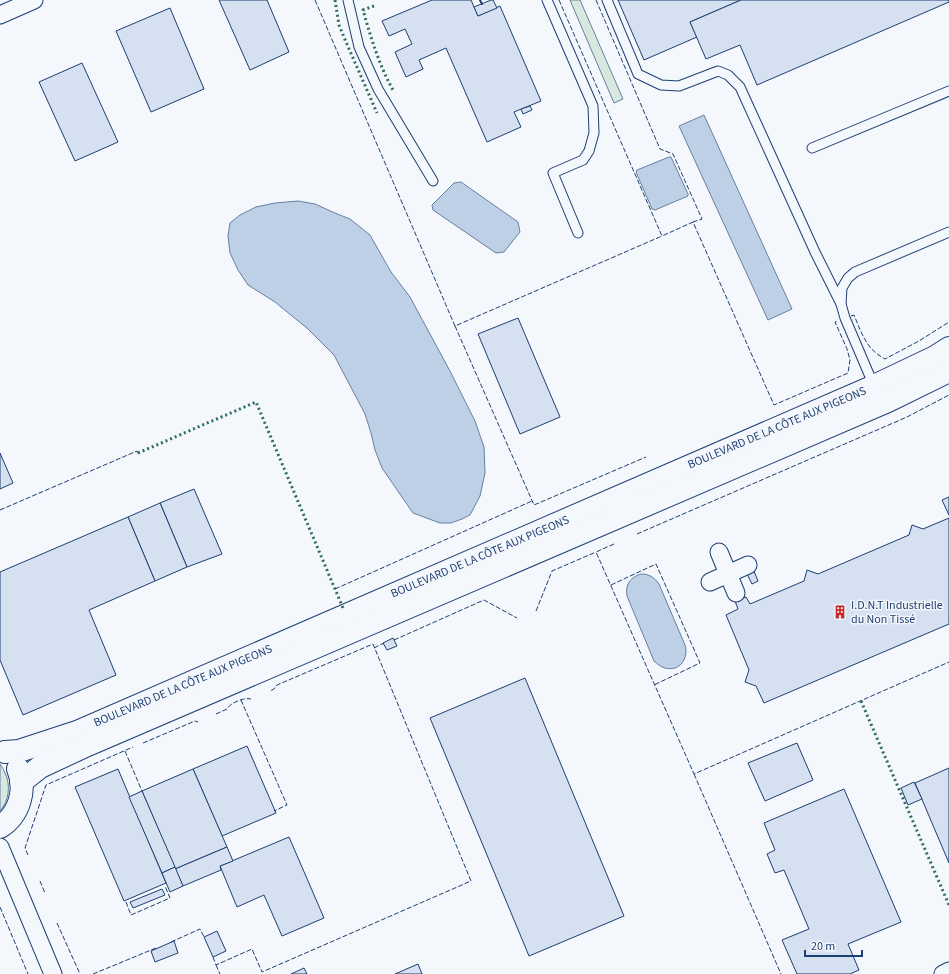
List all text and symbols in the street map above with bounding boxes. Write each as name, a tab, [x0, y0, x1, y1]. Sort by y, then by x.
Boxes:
street label: BOULEVARD DE LA CÔTE AUX PIGEONS	[685, 383, 869, 473]
street label: BOULEVARD DE LA CÔTE AUX PIGEONS	[388, 512, 572, 602]
place label: I.D.N.T Industrielle du Non Tissé	[851, 597, 943, 628]
building icon: I.D.N.T Industrielle du Non Tissé	[832, 604, 848, 620]
street label: BOULEVARD DE LA CÔTE AUX PIGEONS	[91, 641, 275, 731]
scale bar	[805, 932, 862, 958]
text: 20 m	[811, 938, 835, 955]

